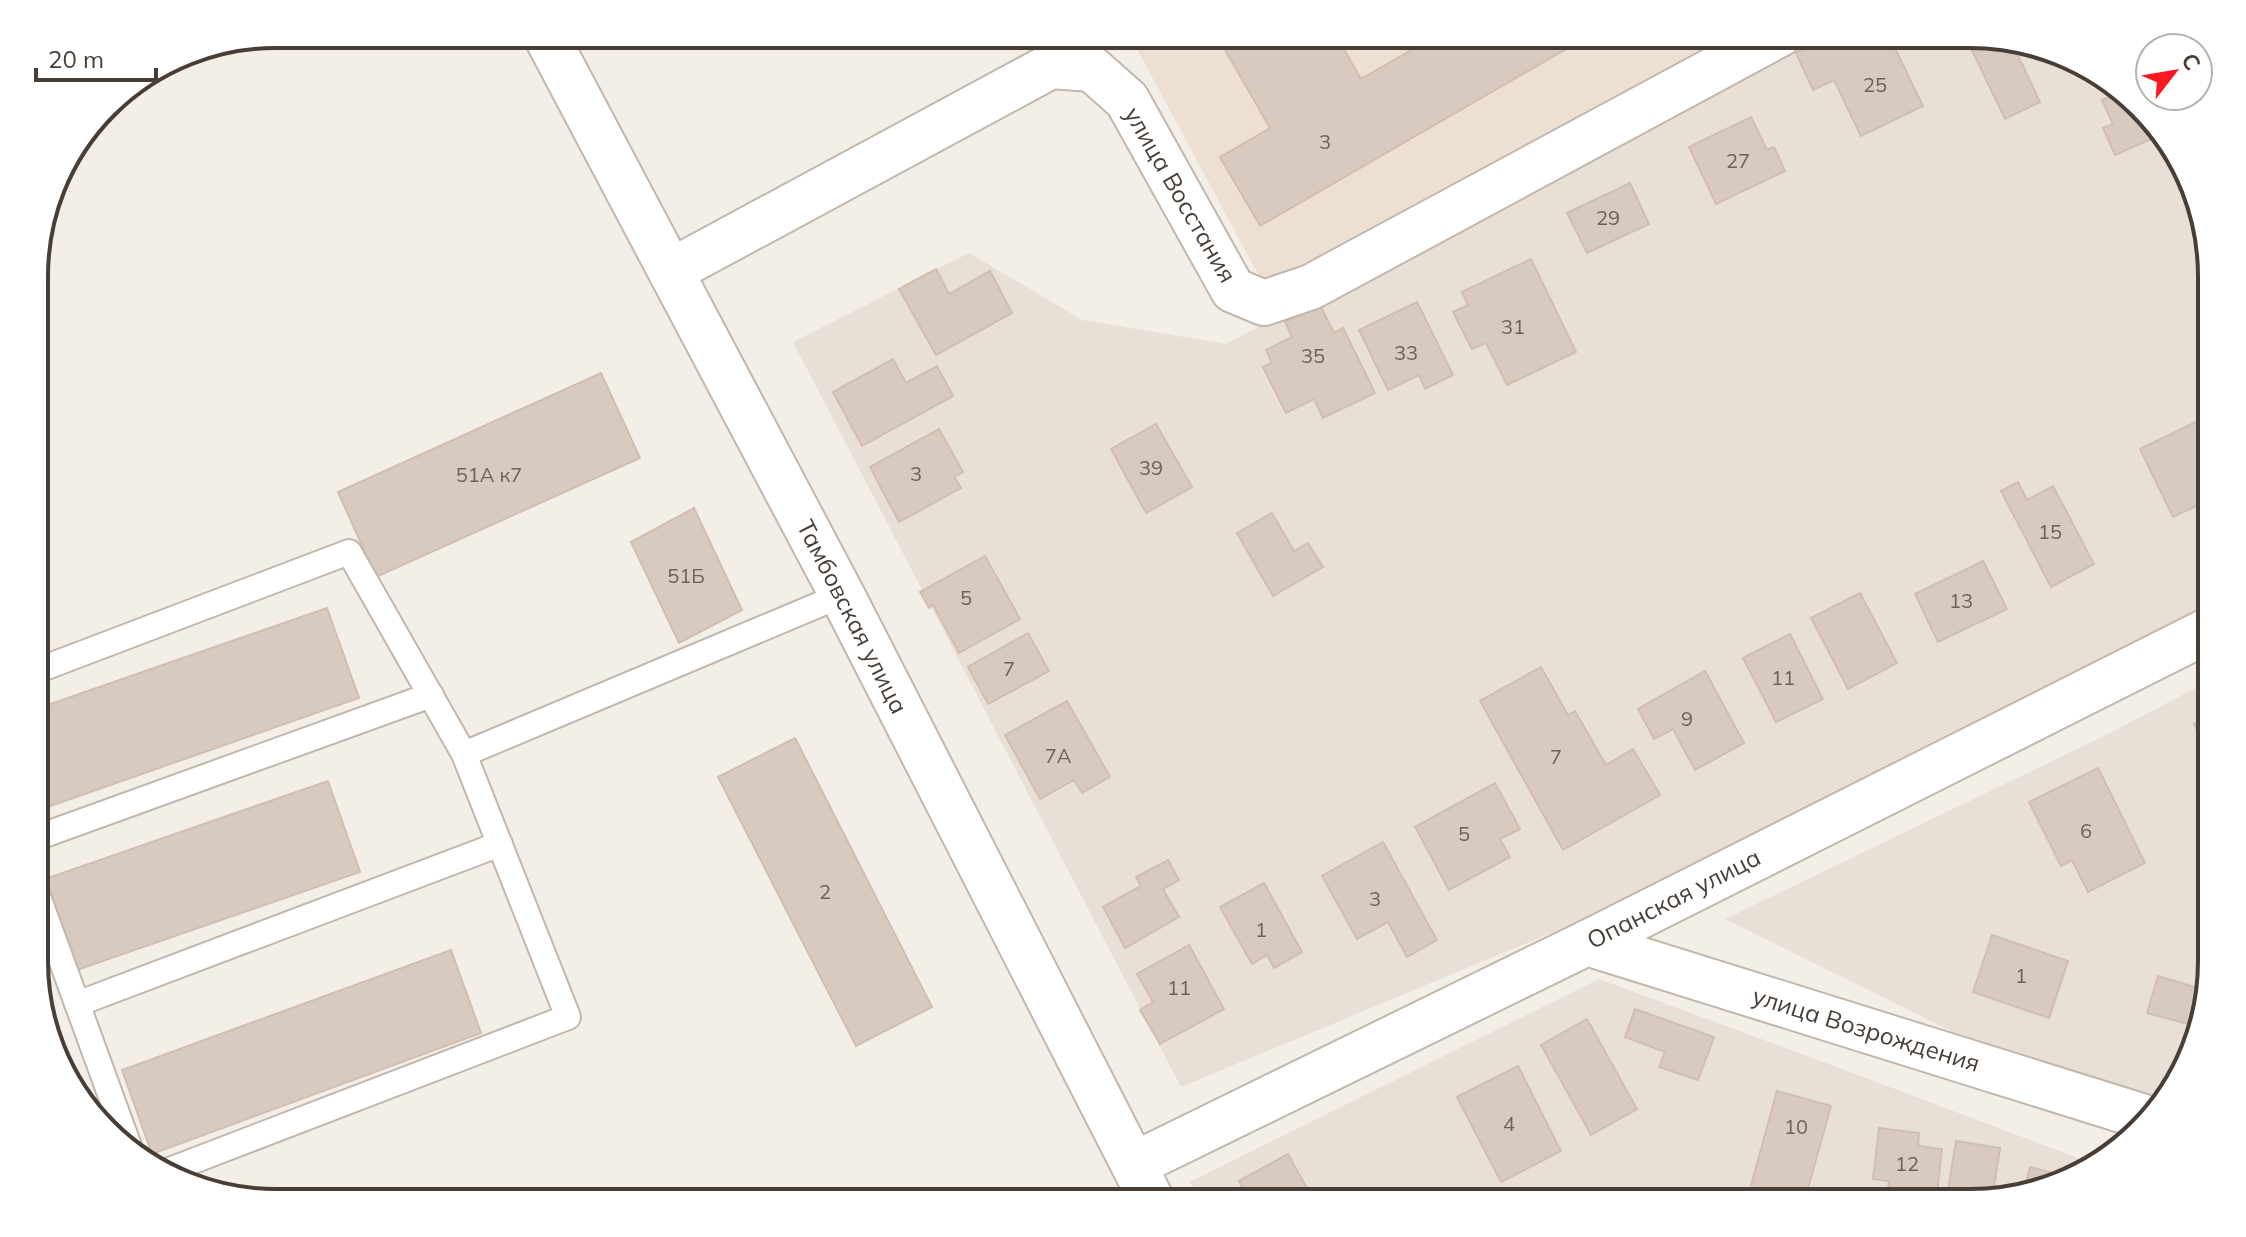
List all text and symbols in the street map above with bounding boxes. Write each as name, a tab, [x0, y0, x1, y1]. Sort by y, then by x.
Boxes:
scale bar	[36, 32, 156, 82]
north arrow	[2134, 32, 2214, 112]
text: 20 m	[48, 44, 104, 74]
text: С	[2175, 48, 2207, 75]
house number: 25	[1863, 72, 1887, 97]
street label: улица Восстания	[1118, 101, 1243, 288]
house number: 3	[1319, 129, 1331, 154]
house number: 27	[1726, 148, 1750, 173]
house number: 29	[1596, 205, 1620, 230]
house number: 31	[1501, 314, 1525, 339]
house number: 33	[1394, 340, 1418, 365]
house number: 35	[1301, 343, 1325, 368]
house number: 39	[1139, 455, 1163, 480]
house number: 3	[910, 461, 922, 486]
house number: 51А к7	[456, 462, 522, 487]
street label: Тамбовская улица	[791, 514, 915, 719]
house number: 15	[2038, 519, 2062, 544]
house number: 51Б	[667, 563, 705, 588]
house number: 5	[960, 585, 972, 610]
house number: 13	[1949, 588, 1973, 613]
house number: 7	[1003, 656, 1015, 681]
house number: 11	[1771, 665, 1795, 690]
house number: 9	[1681, 706, 1693, 731]
house number: 7А	[1045, 743, 1072, 768]
house number: 7	[1550, 744, 1562, 769]
house number: 6	[2080, 818, 2092, 843]
house number: 5	[1458, 821, 1470, 846]
street label: Опанская улица	[1582, 841, 1765, 955]
house number: 2	[819, 879, 831, 904]
house number: 3	[1369, 886, 1381, 911]
house number: 1	[1255, 917, 1267, 942]
house number: 1	[2015, 963, 2027, 988]
house number: 11	[1167, 975, 1191, 1000]
street label: улица Возрождения	[1749, 980, 1984, 1078]
house number: 4	[1503, 1111, 1515, 1136]
house number: 10	[1784, 1114, 1808, 1139]
house number: 12	[1895, 1151, 1919, 1176]

